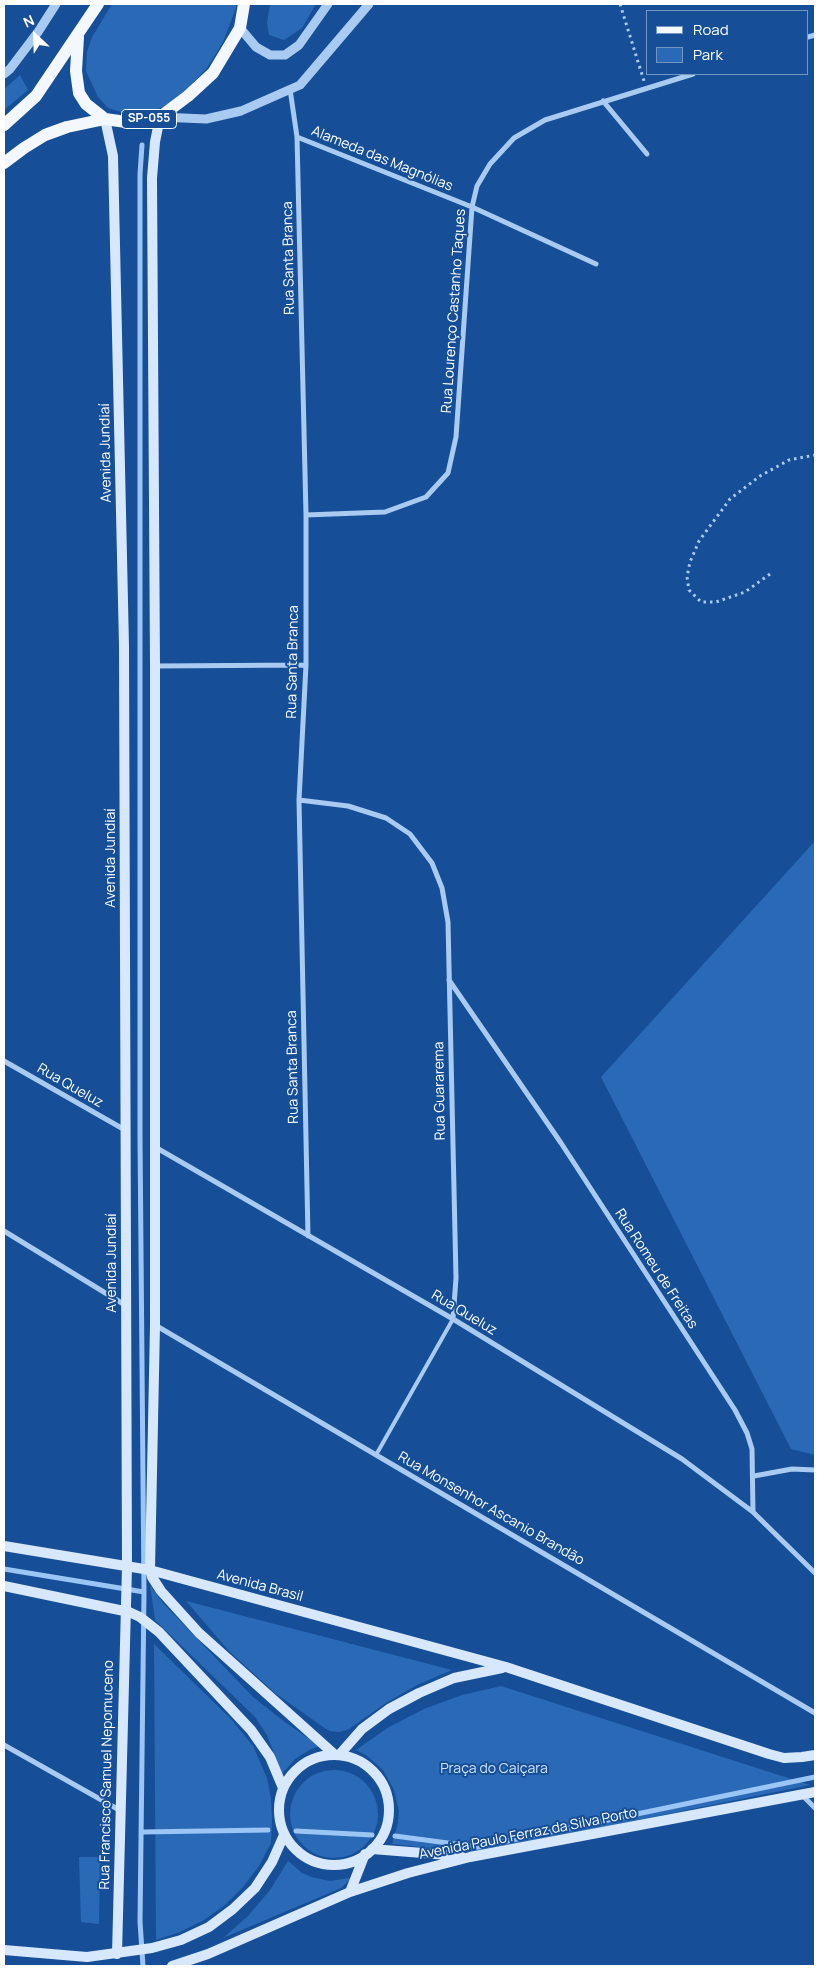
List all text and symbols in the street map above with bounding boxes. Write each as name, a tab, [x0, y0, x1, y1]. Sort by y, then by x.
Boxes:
north arrow	[10, 10, 60, 60]
text: N	[20, 10, 37, 32]
legend	[646, 10, 809, 75]
text: Road	[693, 19, 729, 40]
text: Park	[693, 44, 723, 65]
road number: SP-055	[122, 110, 176, 128]
street label: Alameda das Magnólias	[309, 123, 455, 195]
street label: Rua Santa Branca	[280, 201, 298, 315]
street label: Rua Lourenço Castanho Taques	[438, 208, 470, 414]
street label: Avenida Jundiaí	[97, 403, 115, 503]
street label: Rua Santa Branca	[284, 605, 302, 719]
street label: Avenida Jundiaí	[103, 808, 119, 908]
street label: Rua Santa Branca	[284, 1010, 302, 1124]
street label: Rua Guararema	[431, 1041, 449, 1141]
street label: Rua Queluz	[34, 1060, 106, 1112]
street label: Rua Romeu de Freitas	[611, 1206, 701, 1332]
street label: Avenida Jundiaí	[104, 1213, 120, 1313]
street label: Rua Queluz	[428, 1287, 500, 1339]
street label: Rua Monsenhor Ascanio Brandão	[395, 1449, 587, 1569]
street label: Avenida Brasil	[215, 1566, 305, 1606]
street label: Rua Francisco Samuel Nepomuceno	[97, 1660, 117, 1890]
park label: Praça do Caiçara	[440, 1761, 548, 1777]
street label: Avenida Paulo Ferraz da Silva Porto	[418, 1805, 638, 1863]

